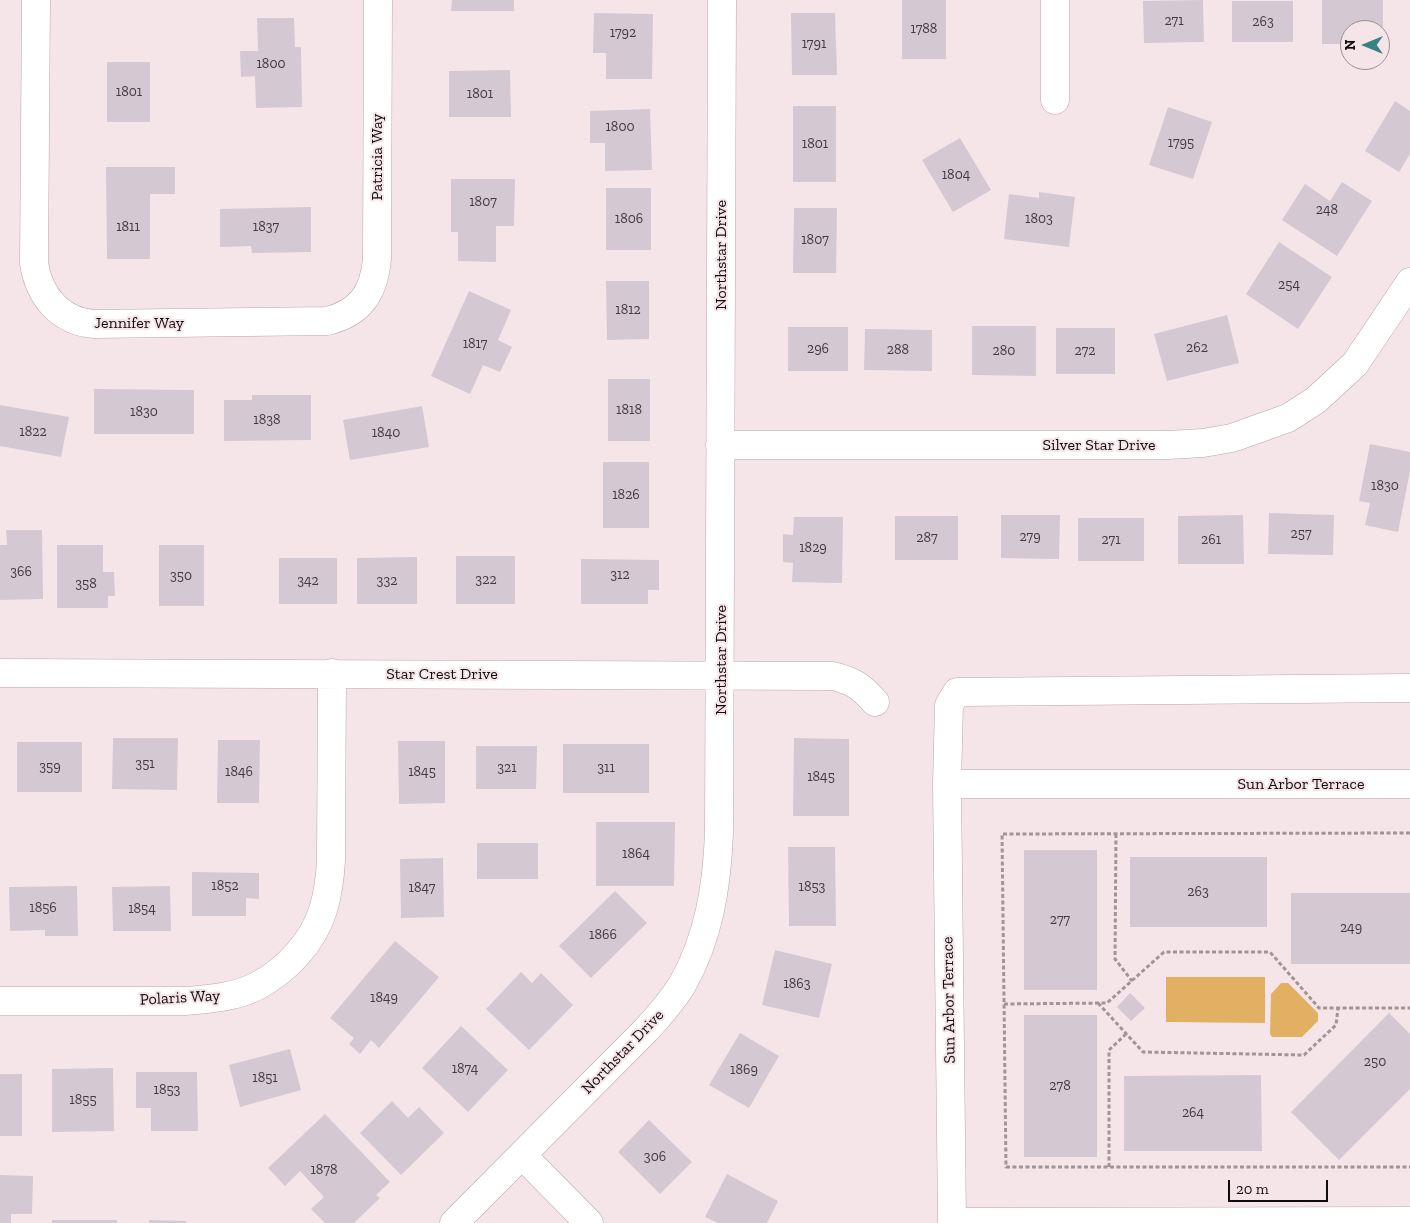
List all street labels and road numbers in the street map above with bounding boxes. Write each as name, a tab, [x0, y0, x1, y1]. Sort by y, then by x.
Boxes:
street label: Patricia Way	[367, 114, 387, 200]
street label: Northstar Drive	[711, 200, 731, 310]
street label: Jennifer Way	[94, 313, 184, 333]
street label: Silver Star Drive	[1042, 435, 1156, 455]
street label: Northstar Drive	[711, 605, 731, 715]
street label: Star Crest Drive	[386, 664, 498, 684]
street label: Sun Arbor Terrace	[1238, 774, 1364, 794]
street label: Sun Arbor Terrace	[938, 936, 960, 1064]
street label: Polaris Way	[139, 986, 221, 1010]
street label: Northstar Drive	[578, 1006, 668, 1098]

